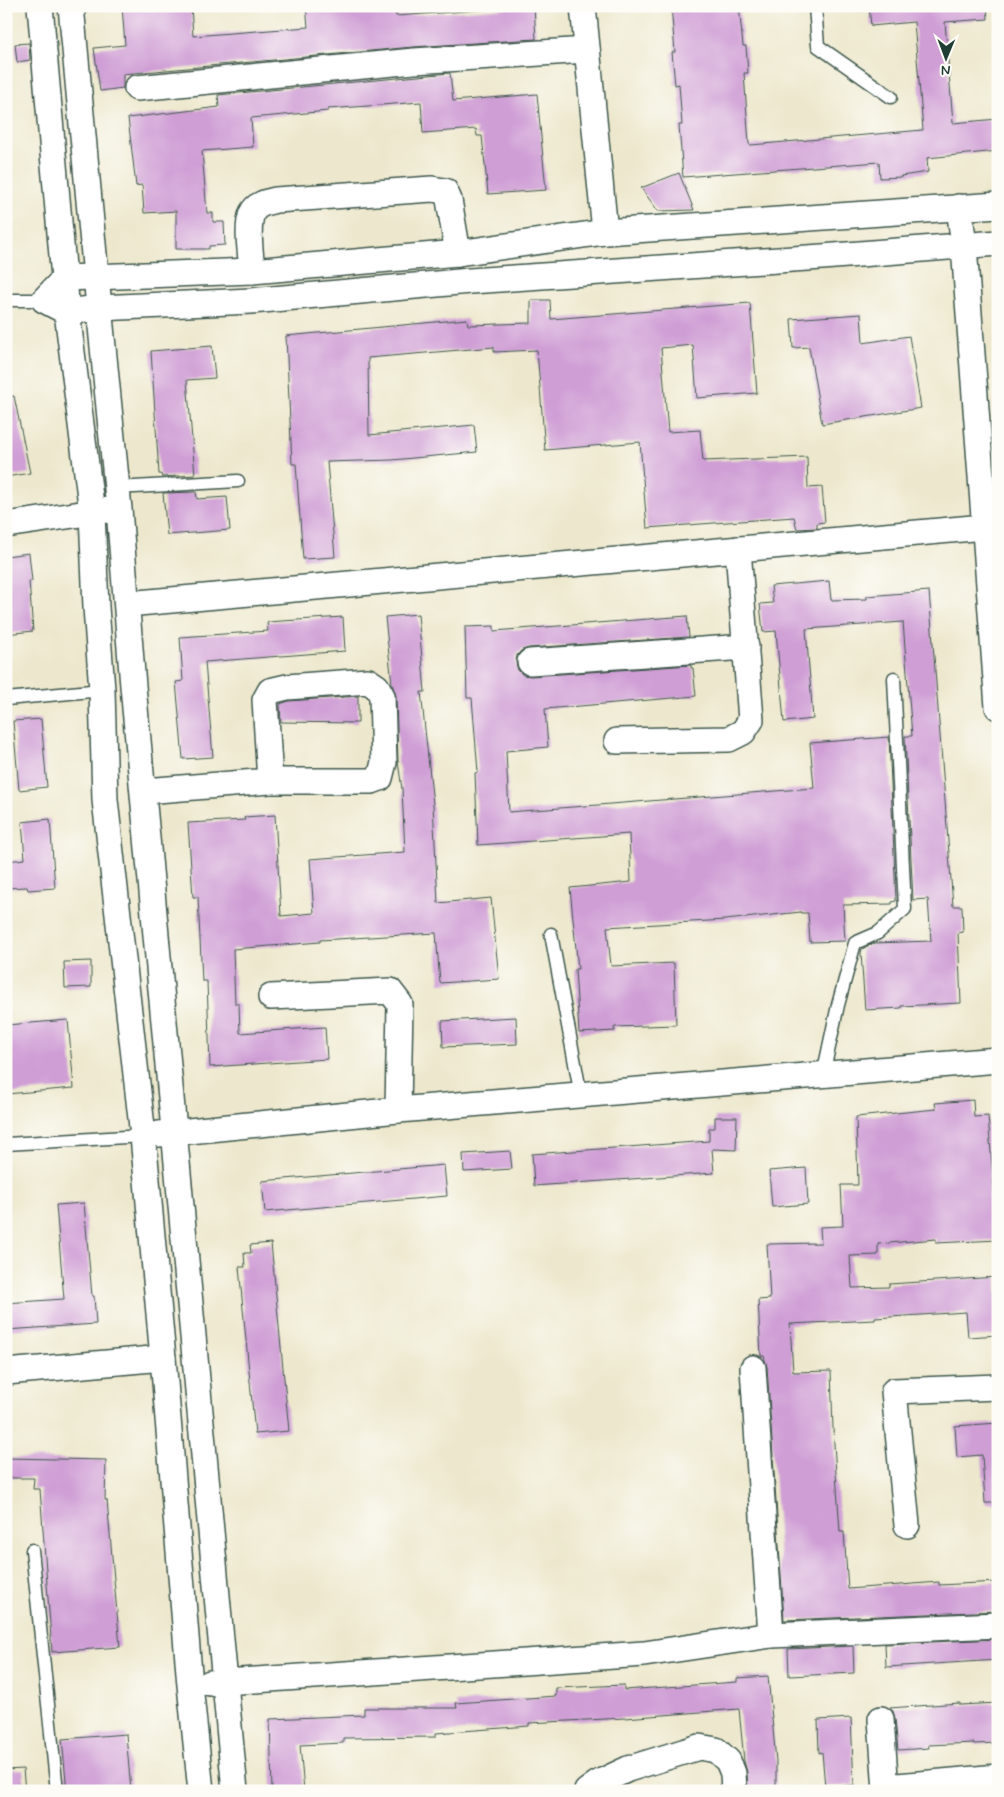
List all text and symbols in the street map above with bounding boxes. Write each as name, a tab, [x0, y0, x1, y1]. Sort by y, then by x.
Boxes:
north arrow	[922, 32, 972, 82]
text: N	[941, 61, 951, 79]

